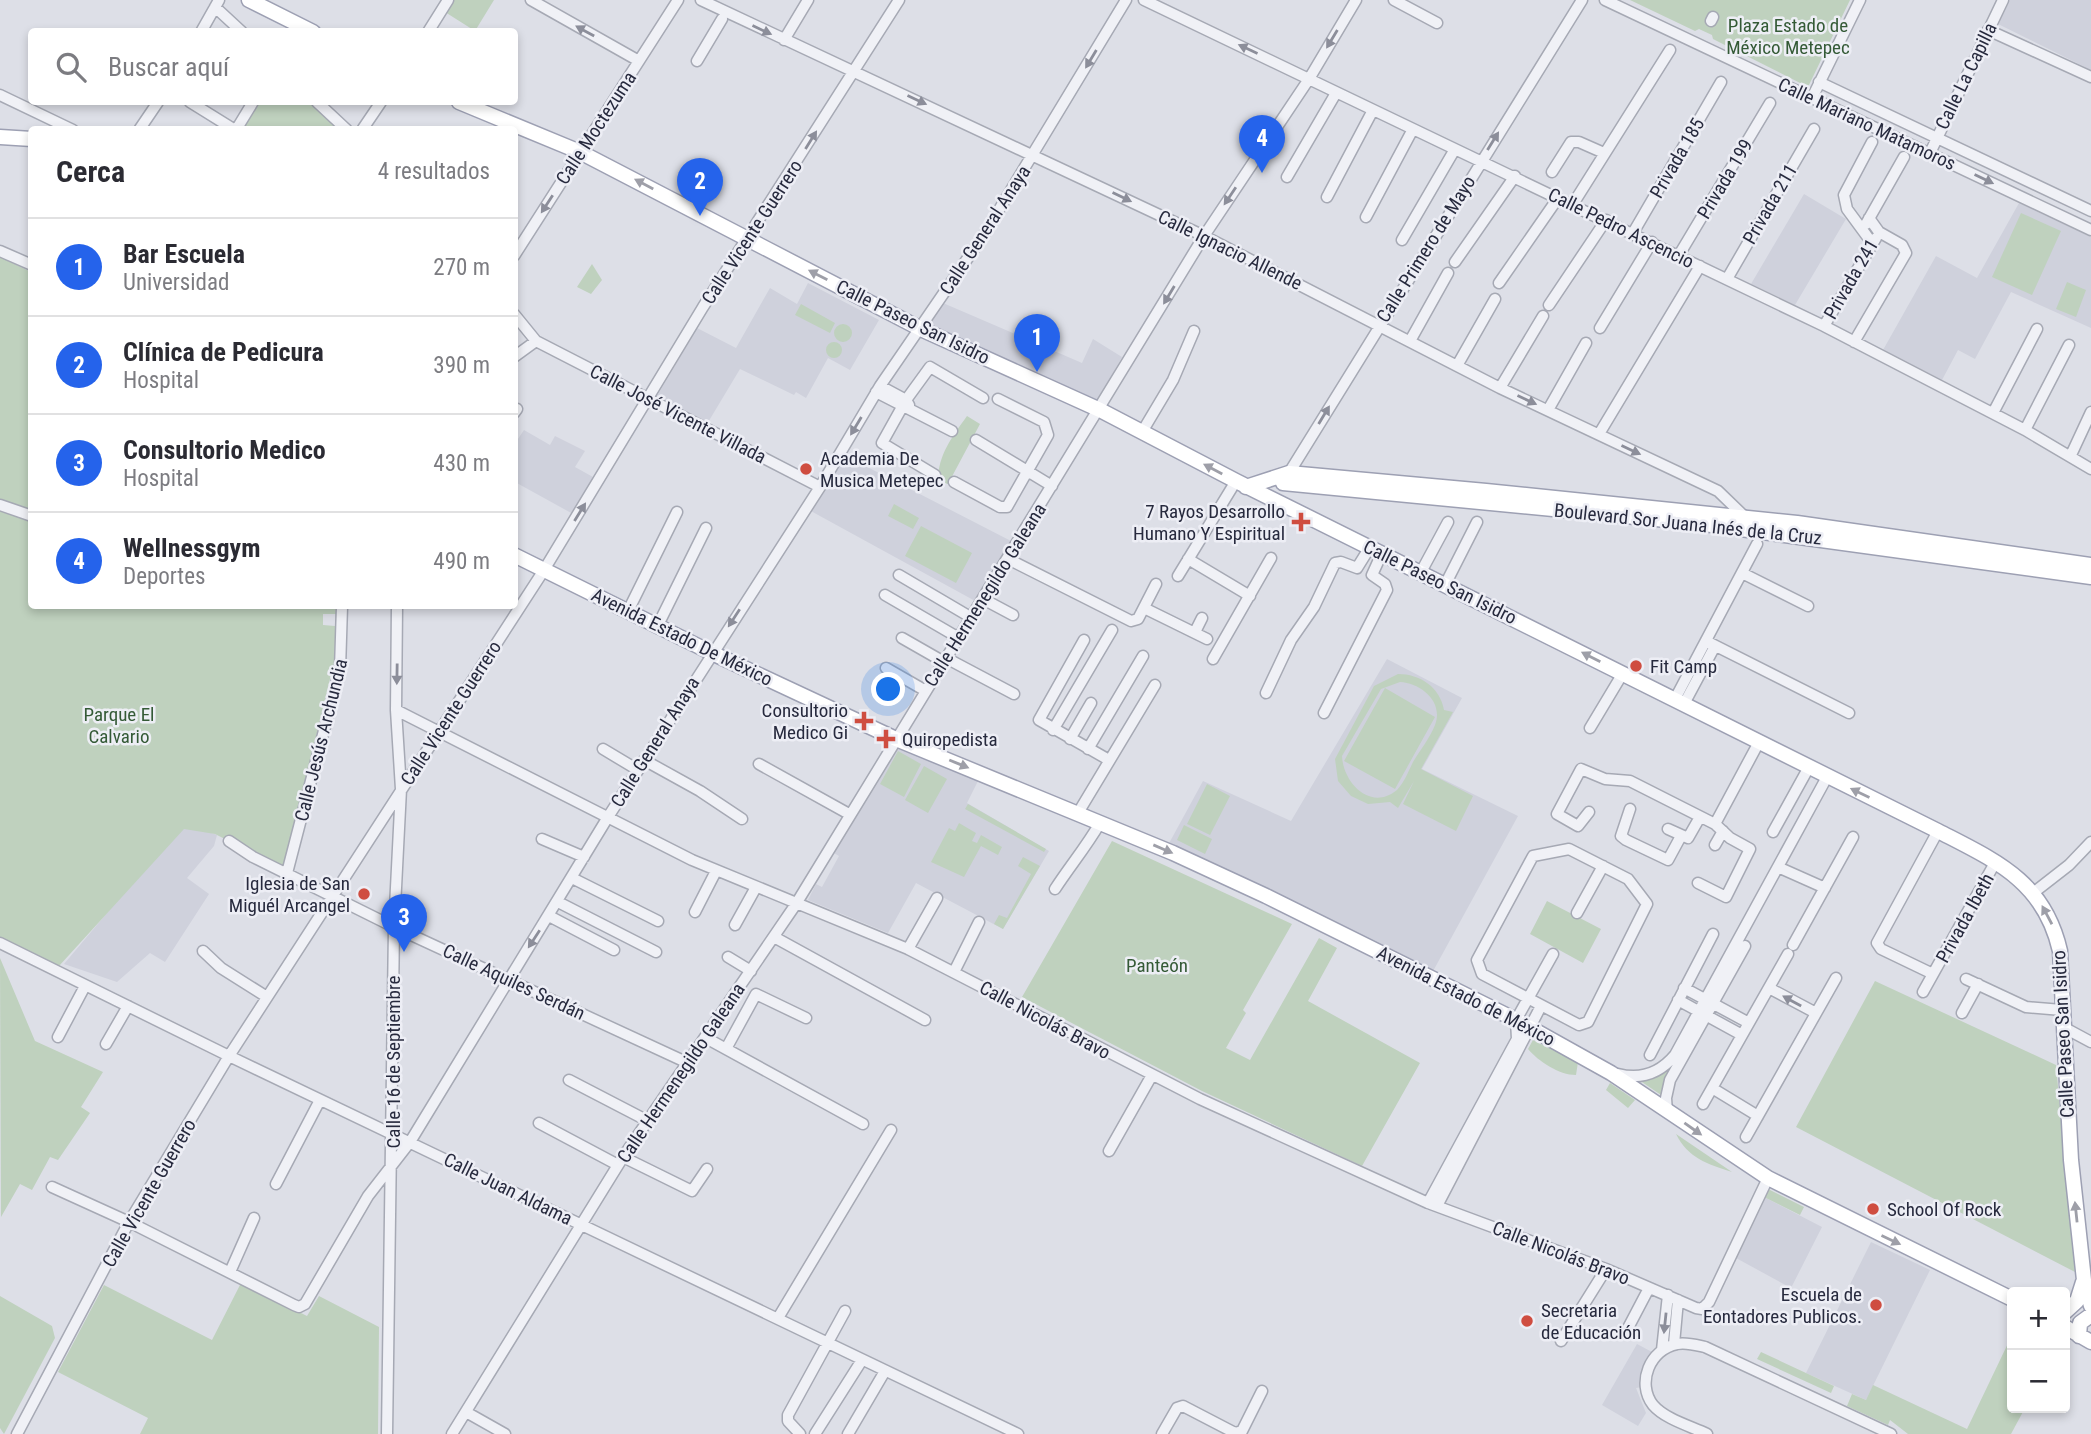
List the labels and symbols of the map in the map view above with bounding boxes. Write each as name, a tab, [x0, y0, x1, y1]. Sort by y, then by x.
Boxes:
park label: Plaza Estado de México Metepec	[1726, 14, 1850, 59]
street label: Calle La Capilla	[1930, 19, 2002, 133]
one-way arrow	[752, 24, 772, 35]
one-way arrow	[575, 25, 594, 37]
one-way arrow	[1326, 30, 1339, 49]
one-way arrow	[1238, 44, 1258, 55]
one-way arrow	[1085, 49, 1098, 68]
street label: Calle Moctezuma	[551, 67, 641, 189]
street label: Calle Mariano Matamoros	[1774, 73, 1960, 175]
one-way arrow	[907, 94, 927, 106]
street label: Privada 185	[1645, 114, 1709, 202]
pin: 4	[1239, 115, 1285, 173]
one-way arrow	[804, 131, 818, 149]
one-way arrow	[1486, 131, 1499, 151]
street label: Privada 199	[1692, 135, 1758, 223]
street label: Calle Vicente Guerrero	[697, 156, 807, 308]
pin: 2	[677, 158, 723, 216]
street label: Privada 211	[1738, 160, 1802, 248]
street label: Calle General Anaya	[935, 161, 1035, 299]
street label: Calle Primero de Mayo	[1372, 171, 1480, 327]
one-way arrow	[1974, 174, 1994, 185]
one-way arrow	[634, 179, 654, 191]
street label: Calle Pedro Ascencio	[1544, 183, 1698, 273]
one-way arrow	[1224, 186, 1237, 206]
one-way arrow	[1112, 192, 1132, 203]
one-way arrow	[541, 194, 554, 213]
street label: Calle Ignacio Allende	[1154, 205, 1306, 295]
street label: Privada 241	[1819, 235, 1883, 323]
one-way arrow	[807, 270, 827, 282]
street label: Calle Paseo San Isidro	[833, 275, 993, 369]
one-way arrow	[1162, 285, 1175, 304]
pin: 1	[1014, 314, 1060, 372]
street label: Calle José Vicente Villada	[586, 360, 770, 468]
one-way arrow	[1517, 394, 1537, 406]
one-way arrow	[1318, 405, 1330, 424]
one-way arrow	[849, 417, 862, 436]
one-way arrow	[1621, 444, 1641, 456]
place label: Academia De Musica Metepec	[820, 447, 944, 492]
marker: Academia De Musica Metepec	[798, 461, 814, 477]
one-way arrow	[1203, 464, 1223, 475]
street label: Calle Hermenegildo Galeana	[919, 499, 1051, 691]
street label: Boulevard Sor Juana Inés de la Cruz	[1553, 499, 1823, 549]
place label: 7 Rayos Desarrollo Humano Y Espiritual	[1133, 500, 1285, 545]
one-way arrow	[573, 502, 586, 521]
marker: 7 Rayos Desarrollo Humano Y Espiritual	[1291, 512, 1311, 532]
street label: Calle Paseo San Isidro	[1360, 535, 1520, 629]
street label: Avenida Estado De México	[588, 583, 776, 691]
one-way arrow	[728, 609, 741, 628]
street label: Calle Vicente Guerrero	[396, 637, 506, 789]
one-way arrow	[1581, 651, 1601, 662]
place label: Fit Camp	[1650, 655, 1717, 678]
street label: Calle Jesús Archundia	[290, 656, 352, 824]
marker: Fit Camp	[1628, 658, 1644, 674]
one-way arrow	[391, 663, 402, 685]
your location	[871, 672, 905, 706]
street label: Calle General Anaya	[606, 673, 704, 811]
place label: Consultorio Medico Gi	[762, 699, 848, 744]
park label: Parque El Calvario	[84, 703, 154, 748]
marker: Consultorio Medico Gi	[854, 711, 874, 731]
place label: Quiropedista	[902, 728, 998, 751]
marker: Quiropedista	[876, 729, 896, 749]
one-way arrow	[949, 759, 970, 770]
one-way arrow	[1850, 787, 1870, 798]
one-way arrow	[1153, 843, 1173, 855]
street label: Privada Ibeth	[1931, 869, 1999, 967]
place label: Iglesia de San Miguél Arcangel	[229, 872, 350, 917]
marker: Iglesia de San Miguél Arcangel	[356, 886, 372, 902]
pin: 3	[381, 894, 427, 952]
one-way arrow	[2041, 905, 2053, 924]
one-way arrow	[528, 929, 541, 948]
street label: Calle Aquiles Serdán	[439, 939, 589, 1025]
street label: Avenida Estado de México	[1373, 941, 1559, 1051]
street label: Calle Paseo San Isidro	[2047, 950, 2079, 1118]
park label: Panteón	[1126, 954, 1188, 977]
street label: Calle 16 de Septiembre	[382, 975, 405, 1148]
street label: Calle Nicolás Bravo	[976, 976, 1114, 1064]
street label: Calle Hermenegildo Galeana	[612, 979, 750, 1167]
one-way arrow	[1782, 995, 1802, 1007]
street label: Calle Vicente Guerrero	[97, 1115, 201, 1271]
one-way arrow	[1684, 1122, 1702, 1136]
street label: Calle Juan Aldama	[440, 1148, 576, 1230]
place label: School Of Rock	[1887, 1198, 2002, 1221]
marker: School Of Rock	[1865, 1201, 1881, 1217]
one-way arrow	[2070, 1201, 2081, 1223]
street label: Calle Nicolás Bravo	[1489, 1216, 1633, 1290]
one-way arrow	[1881, 1234, 1901, 1245]
place label: Escuela de Eontadores Publicos.	[1703, 1283, 1862, 1328]
marker: Escuela de Eontadores Publicos.	[1868, 1297, 1884, 1313]
place label: Secretaria de Educación	[1541, 1299, 1641, 1344]
one-way arrow	[1659, 1312, 1670, 1334]
marker: Secretaria de Educación	[1519, 1313, 1535, 1329]

